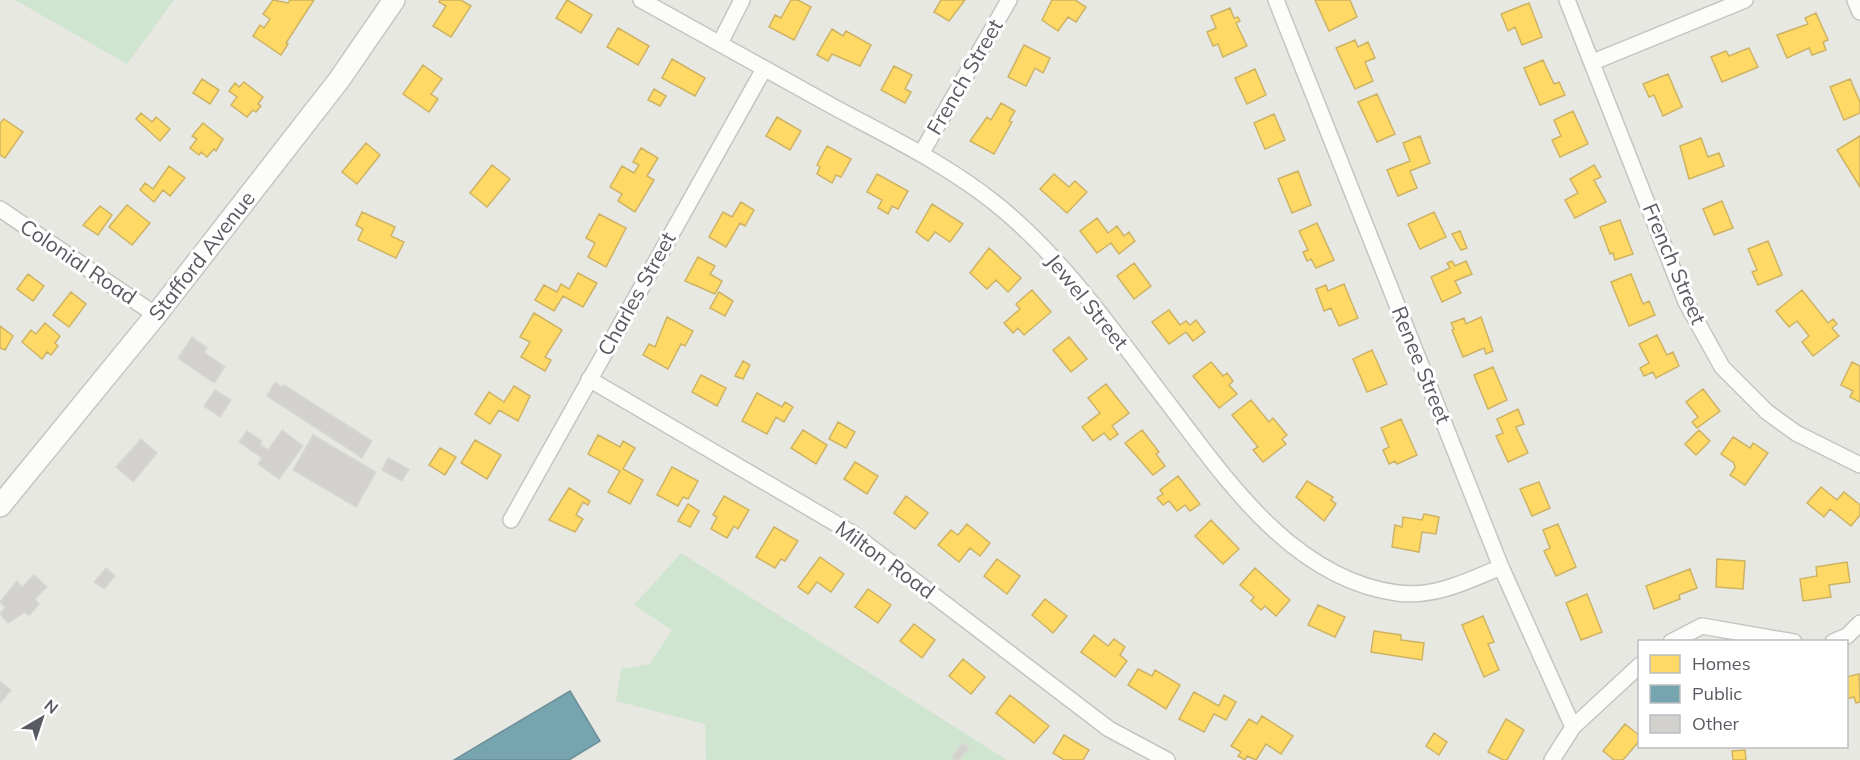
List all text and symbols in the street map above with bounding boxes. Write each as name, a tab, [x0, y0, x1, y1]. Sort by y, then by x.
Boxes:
street label: French Street	[921, 14, 1008, 139]
street label: Stafford Avenue	[143, 185, 260, 325]
street label: French Street	[1638, 199, 1712, 328]
street label: Colonial Road	[16, 213, 142, 310]
street label: Charles Street	[591, 227, 681, 360]
street label: Jewel Street	[1041, 248, 1134, 355]
street label: Renee Street	[1387, 302, 1457, 427]
street label: Milton Road	[831, 514, 940, 604]
legend	[1638, 640, 1848, 748]
text: Homes	[1692, 652, 1751, 675]
text: Public	[1692, 682, 1742, 705]
north arrow	[12, 688, 72, 748]
text: N	[40, 695, 62, 718]
text: Other	[1692, 712, 1740, 735]

